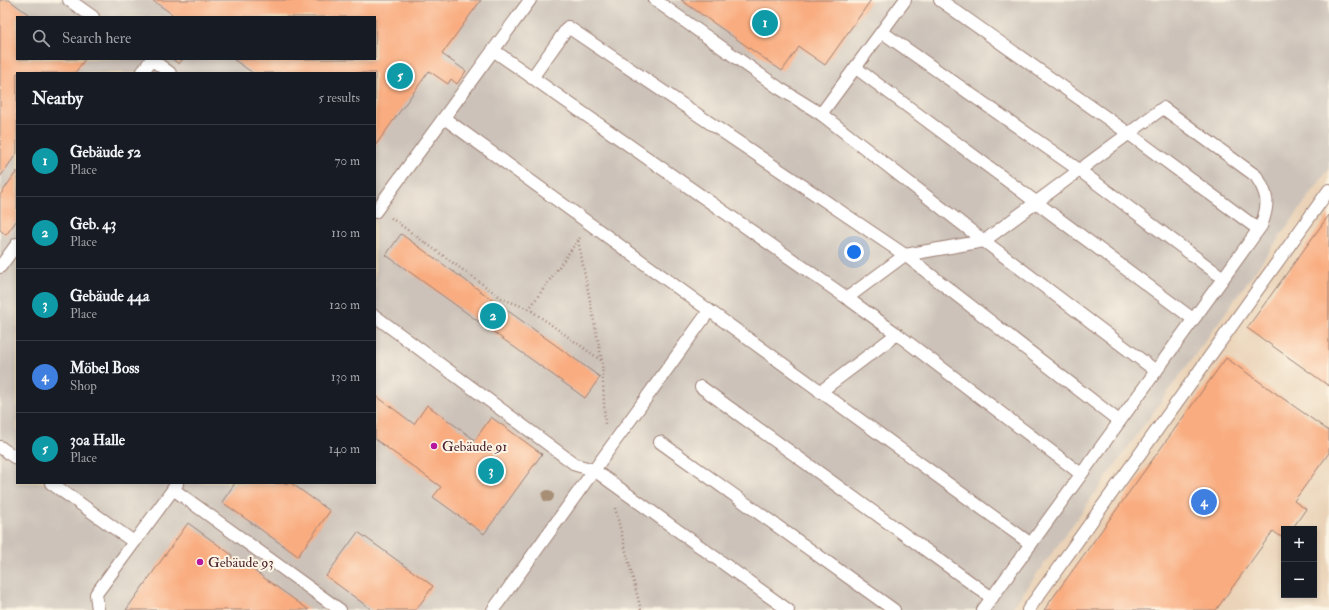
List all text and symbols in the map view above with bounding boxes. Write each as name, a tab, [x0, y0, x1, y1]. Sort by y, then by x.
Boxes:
pin: 1	[752, 8, 778, 38]
search box	[16, 16, 376, 60]
icon: search	[30, 27, 52, 49]
text: Search here	[62, 29, 131, 48]
pin: 5	[387, 61, 413, 91]
text: Nearby	[32, 88, 83, 109]
text: 5 results	[318, 90, 360, 106]
text: Gebäude 52	[70, 143, 141, 162]
text: 1	[43, 153, 47, 169]
text: 70 m	[335, 153, 360, 169]
text: Place	[70, 162, 97, 178]
text: Geb. 43	[70, 215, 116, 234]
text: 2	[42, 225, 48, 241]
text: 110 m	[331, 225, 360, 241]
text: Place	[70, 234, 97, 250]
your location	[844, 242, 864, 262]
text: Gebäude 44a	[70, 287, 149, 306]
text: 3	[43, 297, 48, 313]
text: 120 m	[329, 297, 360, 313]
pin: 2	[480, 301, 506, 331]
text: Place	[70, 306, 97, 322]
text: Möbel Boss	[70, 359, 139, 378]
text: 4	[41, 369, 49, 385]
text: 130 m	[331, 369, 360, 385]
text: Shop	[70, 378, 97, 394]
text: 30a Halle	[70, 431, 125, 450]
place label: Gebäude 91	[442, 438, 507, 455]
text: 5	[42, 441, 48, 457]
text: 140 m	[329, 441, 360, 457]
marker: Gebäude 91	[429, 441, 439, 451]
text: Place	[70, 450, 97, 466]
pin: 3	[478, 456, 504, 486]
pin: 4	[1191, 487, 1217, 517]
map controls	[1281, 526, 1317, 598]
button: +	[1281, 526, 1317, 562]
place label: Gebäude 93	[208, 554, 274, 571]
marker: Gebäude 93	[195, 557, 205, 567]
button: −	[1281, 562, 1317, 598]

